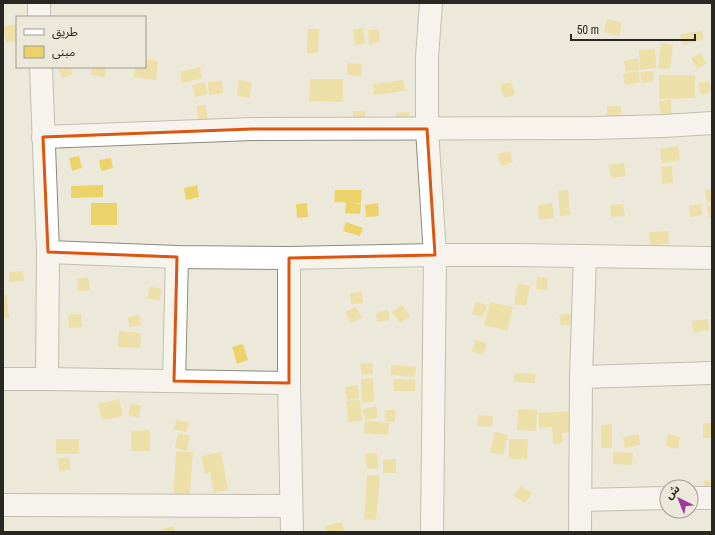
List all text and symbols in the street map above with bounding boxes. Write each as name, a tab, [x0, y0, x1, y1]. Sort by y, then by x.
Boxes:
legend	[16, 16, 146, 68]
scale bar	[571, 16, 695, 42]
text: 50 m	[577, 22, 599, 38]
text: طريق	[52, 24, 78, 40]
text: مبنى	[52, 44, 75, 60]
north arrow	[659, 479, 699, 519]
text: ش	[662, 481, 682, 502]

